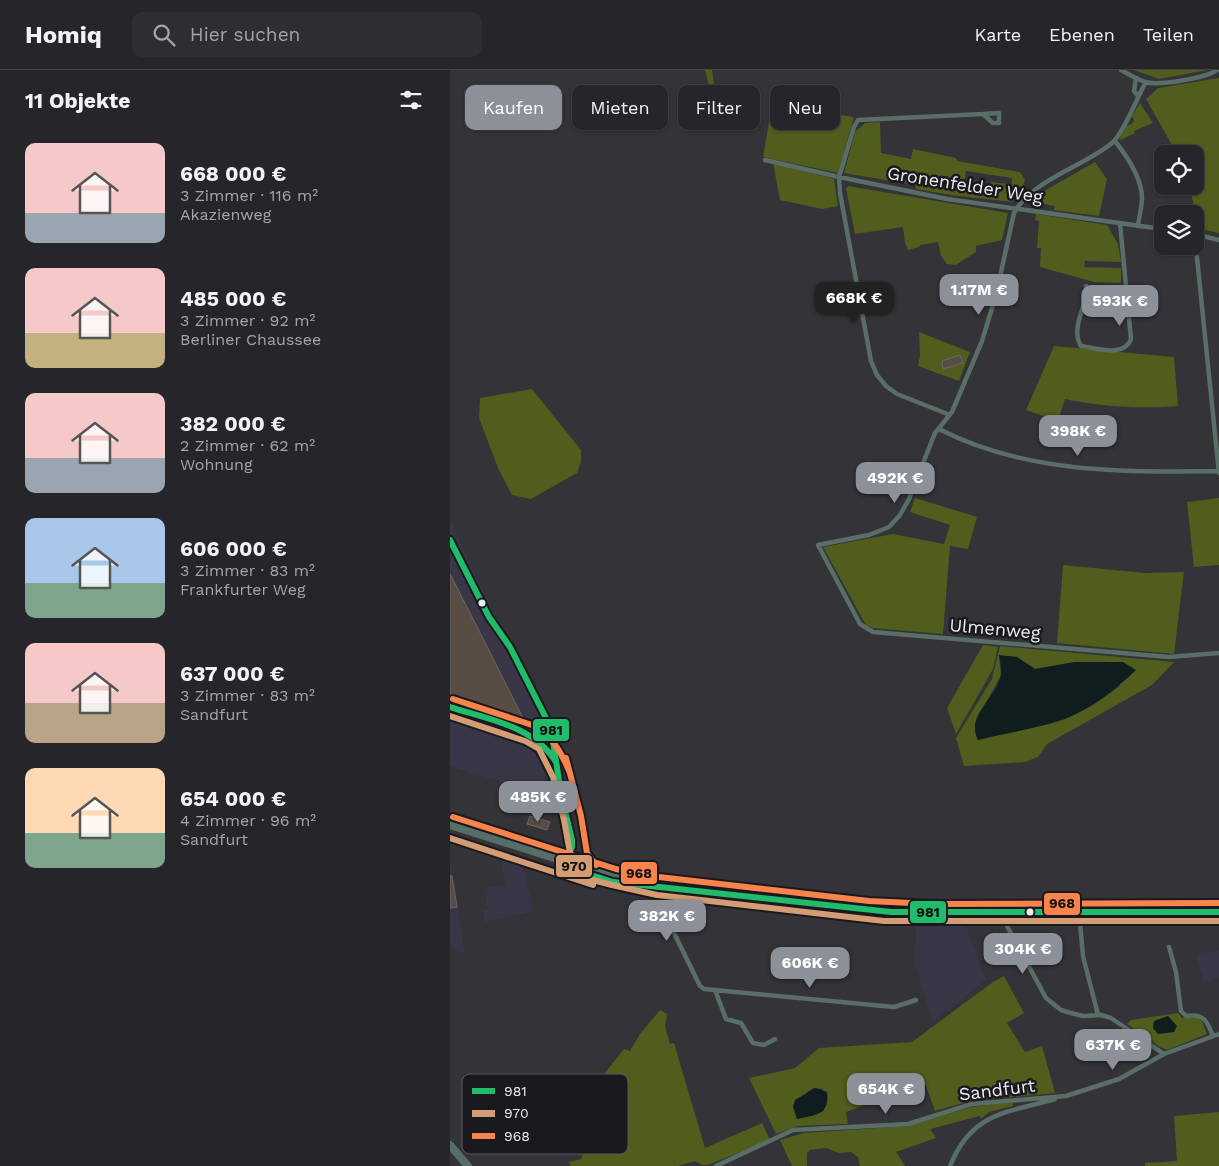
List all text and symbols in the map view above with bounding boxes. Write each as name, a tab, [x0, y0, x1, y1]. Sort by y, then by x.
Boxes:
search box	[132, 12, 482, 57]
text: Homiq	[25, 21, 102, 49]
icon: search	[150, 21, 178, 49]
text: Hier suchen	[190, 23, 300, 46]
text: Karte	[975, 24, 1021, 45]
text: Ebenen	[1049, 24, 1115, 45]
text: Teilen	[1143, 24, 1194, 45]
chip: Kaufen	[465, 85, 562, 130]
chip: Mieten	[572, 85, 668, 130]
chip: Filter	[678, 85, 760, 130]
chip: Neu	[770, 85, 840, 130]
icon: filters	[397, 86, 425, 114]
text: 11 Objekte	[25, 88, 130, 113]
map controls	[1154, 145, 1204, 255]
button: locate	[1154, 145, 1204, 195]
text: 668 000 €	[180, 161, 286, 186]
street label: Gronenfelder Weg	[886, 162, 1045, 207]
icon: home	[65, 163, 125, 223]
text: 3 Zimmer · 116 m²	[180, 186, 318, 205]
text: Akazienweg	[180, 205, 271, 224]
button: layers	[1154, 205, 1204, 255]
pin: 1.17M €	[933, 274, 1025, 316]
text: 1.17M €	[951, 280, 1007, 299]
pin: 668K €	[813, 282, 895, 324]
pin: 593K €	[1079, 284, 1161, 327]
text: 485 000 €	[180, 286, 286, 311]
icon: home	[65, 288, 125, 348]
text: 668K €	[826, 288, 882, 307]
text: 593K €	[1092, 291, 1148, 310]
text: 3 Zimmer · 92 m²	[180, 311, 315, 330]
text: Berliner Chaussee	[180, 330, 321, 349]
text: 382 000 €	[180, 411, 285, 436]
icon: home	[65, 413, 125, 473]
pin: 398K €	[1037, 414, 1119, 457]
text: 398K €	[1050, 421, 1106, 440]
text: 2 Zimmer · 62 m²	[180, 436, 315, 455]
text: Wohnung	[180, 455, 253, 474]
pin: 492K €	[854, 462, 936, 504]
text: 492K €	[867, 468, 923, 487]
text: 606 000 €	[180, 536, 287, 561]
icon: home	[65, 538, 125, 598]
text: 3 Zimmer · 83 m²	[180, 561, 315, 580]
text: Frankfurter Weg	[180, 580, 305, 599]
unlabelled marker	[477, 598, 487, 608]
street label: Ulmenweg	[949, 614, 1042, 643]
text: 637 000 €	[180, 661, 284, 686]
icon: home	[65, 663, 125, 723]
text: 3 Zimmer · 83 m²	[180, 686, 315, 705]
text: Sandfurt	[180, 705, 248, 724]
line badge: 981	[532, 718, 570, 742]
text: 981	[539, 722, 563, 738]
pin: 485K €	[497, 780, 579, 823]
text: 654 000 €	[180, 786, 286, 811]
text: 485K €	[510, 787, 566, 806]
icon: home	[65, 788, 125, 848]
text: 4 Zimmer · 96 m²	[180, 811, 316, 830]
text: Sandfurt	[180, 830, 248, 849]
line badge: 970	[555, 854, 593, 878]
text: 970	[561, 858, 587, 874]
line badge: 968	[620, 861, 658, 885]
text: 968	[626, 865, 652, 881]
line badge: 968	[1043, 892, 1081, 916]
text: 968	[1049, 895, 1075, 911]
pin: 382K €	[626, 900, 708, 942]
line badge: 981	[909, 900, 947, 924]
text: 981	[916, 904, 940, 920]
text: 382K €	[639, 906, 695, 925]
unlabelled marker	[1025, 907, 1035, 917]
pin: 304K €	[982, 932, 1064, 975]
text: 304K €	[995, 939, 1051, 958]
pin: 606K €	[769, 946, 851, 989]
text: 606K €	[782, 953, 838, 972]
pin: 637K €	[1072, 1028, 1154, 1071]
text: 637K €	[1085, 1035, 1141, 1054]
pin: 654K €	[845, 1072, 927, 1115]
legend	[462, 1074, 628, 1154]
street label: Sandfurt	[958, 1074, 1037, 1105]
text: 654K €	[858, 1079, 914, 1098]
text: 981	[504, 1083, 527, 1099]
text: 970	[504, 1105, 529, 1121]
text: 968	[504, 1128, 530, 1144]

